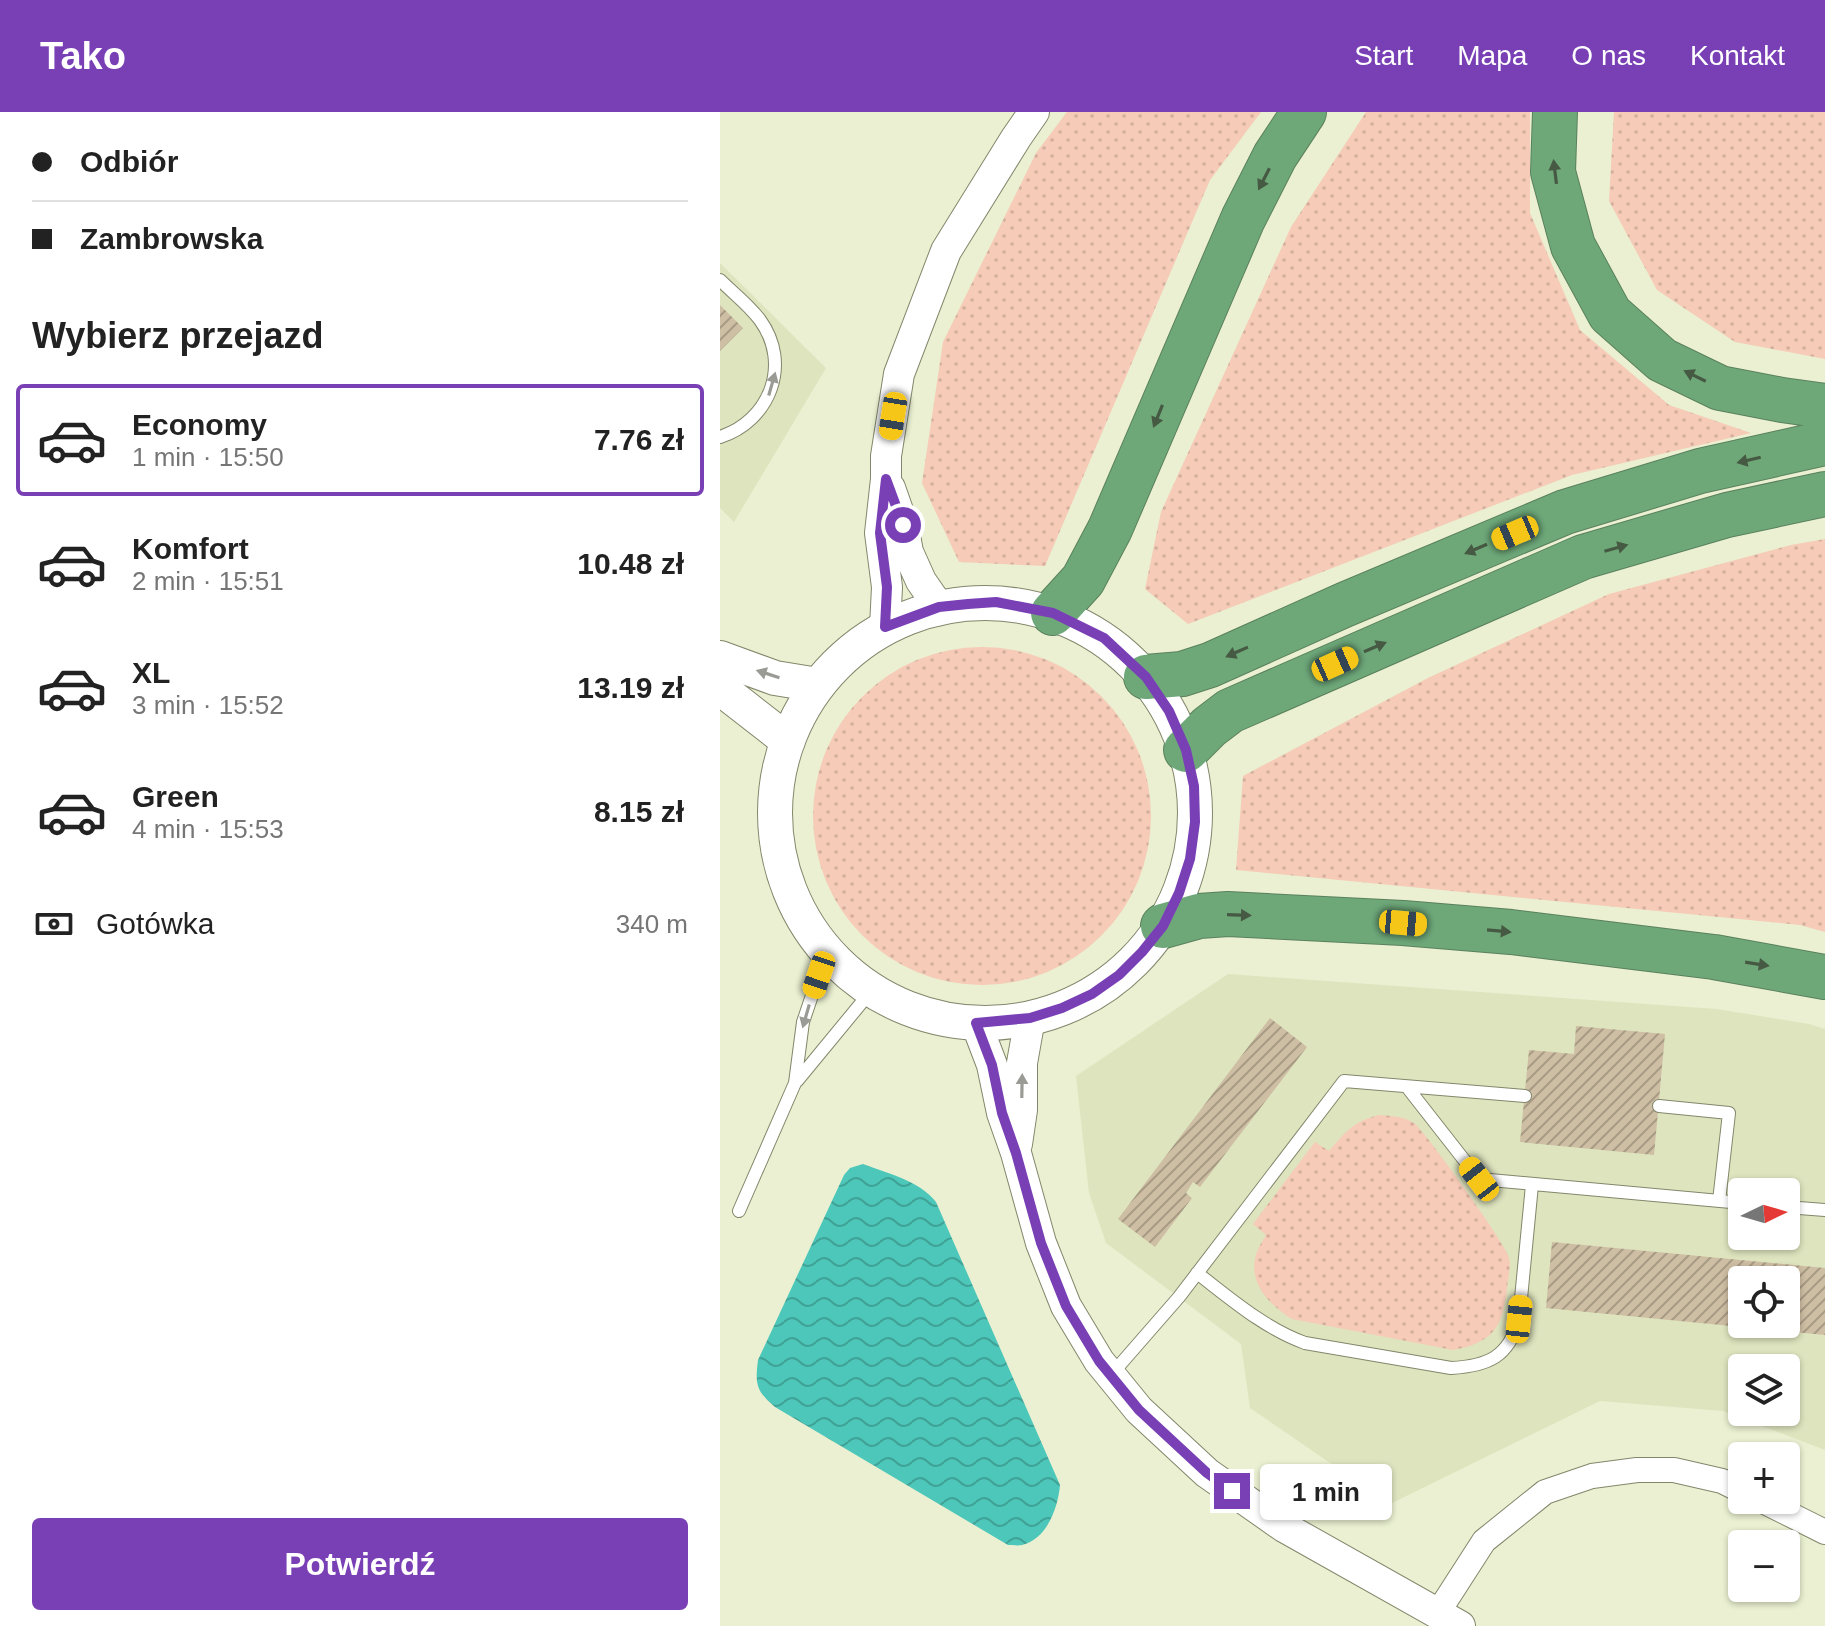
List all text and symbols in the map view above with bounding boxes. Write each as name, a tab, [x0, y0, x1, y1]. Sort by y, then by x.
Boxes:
text: Tako	[40, 35, 126, 77]
text: Start	[1354, 40, 1413, 71]
text: Mapa	[1457, 40, 1527, 71]
text: O nas	[1571, 40, 1646, 71]
text: Kontakt	[1690, 40, 1785, 71]
text: Odbiór	[80, 145, 178, 178]
one-way arrow	[1549, 159, 1562, 184]
one-way arrow	[1257, 167, 1270, 190]
text: Zambrowska	[80, 222, 263, 255]
text: Wybierz przejazd	[32, 315, 323, 356]
one-way arrow	[1684, 369, 1707, 383]
one-way arrow	[766, 371, 778, 396]
car	[877, 390, 909, 442]
icon: car	[36, 404, 108, 476]
one-way arrow	[1151, 404, 1164, 428]
text: Economy	[132, 408, 267, 441]
text: 7.76 zł	[594, 423, 684, 456]
text: 1 min · 15:50	[132, 442, 284, 472]
one-way arrow	[1736, 454, 1761, 467]
route start	[885, 507, 921, 543]
car	[1488, 513, 1542, 553]
icon: car	[36, 528, 108, 600]
text: Komfort	[132, 532, 249, 565]
one-way arrow	[1604, 541, 1628, 554]
one-way arrow	[1464, 543, 1488, 556]
text: 10.48 zł	[577, 547, 684, 580]
text: 2 min · 15:51	[132, 566, 284, 596]
one-way arrow	[1363, 640, 1387, 653]
car	[1308, 643, 1362, 685]
one-way arrow	[1225, 646, 1249, 659]
icon: car	[36, 652, 108, 724]
text: XL	[132, 656, 170, 689]
one-way arrow	[756, 668, 780, 680]
text: 13.19 zł	[577, 671, 684, 704]
text: 3 min · 15:52	[132, 690, 284, 720]
icon: car	[36, 776, 108, 848]
text: Green	[132, 780, 219, 813]
text: 8.15 zł	[594, 795, 684, 828]
text: 4 min · 15:53	[132, 814, 284, 844]
icon: cash	[32, 902, 76, 946]
text: Gotówka	[96, 907, 214, 940]
text: 340 m	[616, 909, 688, 939]
one-way arrow	[1227, 909, 1252, 922]
car	[1378, 909, 1428, 937]
one-way arrow	[1487, 925, 1512, 938]
car	[800, 948, 838, 1002]
one-way arrow	[1744, 959, 1769, 971]
one-way arrow	[799, 1004, 812, 1028]
one-way arrow	[1016, 1073, 1028, 1098]
car	[1455, 1153, 1503, 1205]
north arrow	[1728, 1178, 1800, 1250]
map controls	[1728, 1178, 1800, 1602]
button: locate	[1728, 1266, 1800, 1338]
car	[1505, 1294, 1533, 1344]
button: layers	[1728, 1354, 1800, 1426]
button: +	[1728, 1442, 1800, 1514]
callout: 1 min	[1260, 1463, 1392, 1519]
route end	[1214, 1473, 1250, 1509]
text: 1 min	[1292, 1477, 1360, 1507]
button: Potwierdź	[32, 1518, 688, 1610]
button: −	[1728, 1530, 1800, 1602]

